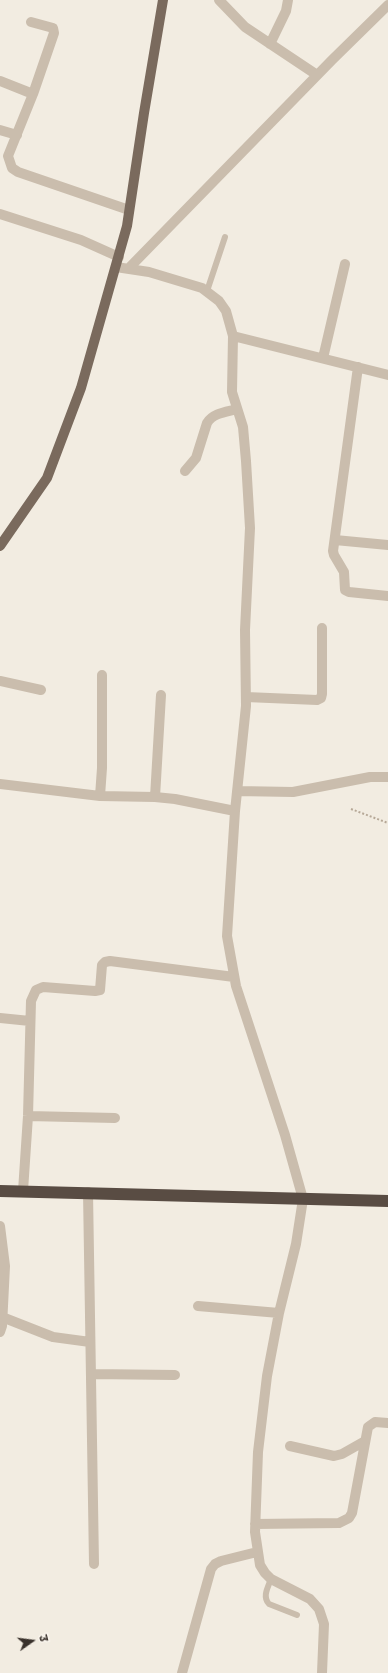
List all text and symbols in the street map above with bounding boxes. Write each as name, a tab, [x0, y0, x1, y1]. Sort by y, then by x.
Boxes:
north arrow	[12, 1621, 52, 1661]
text: उ	[35, 1633, 52, 1643]

